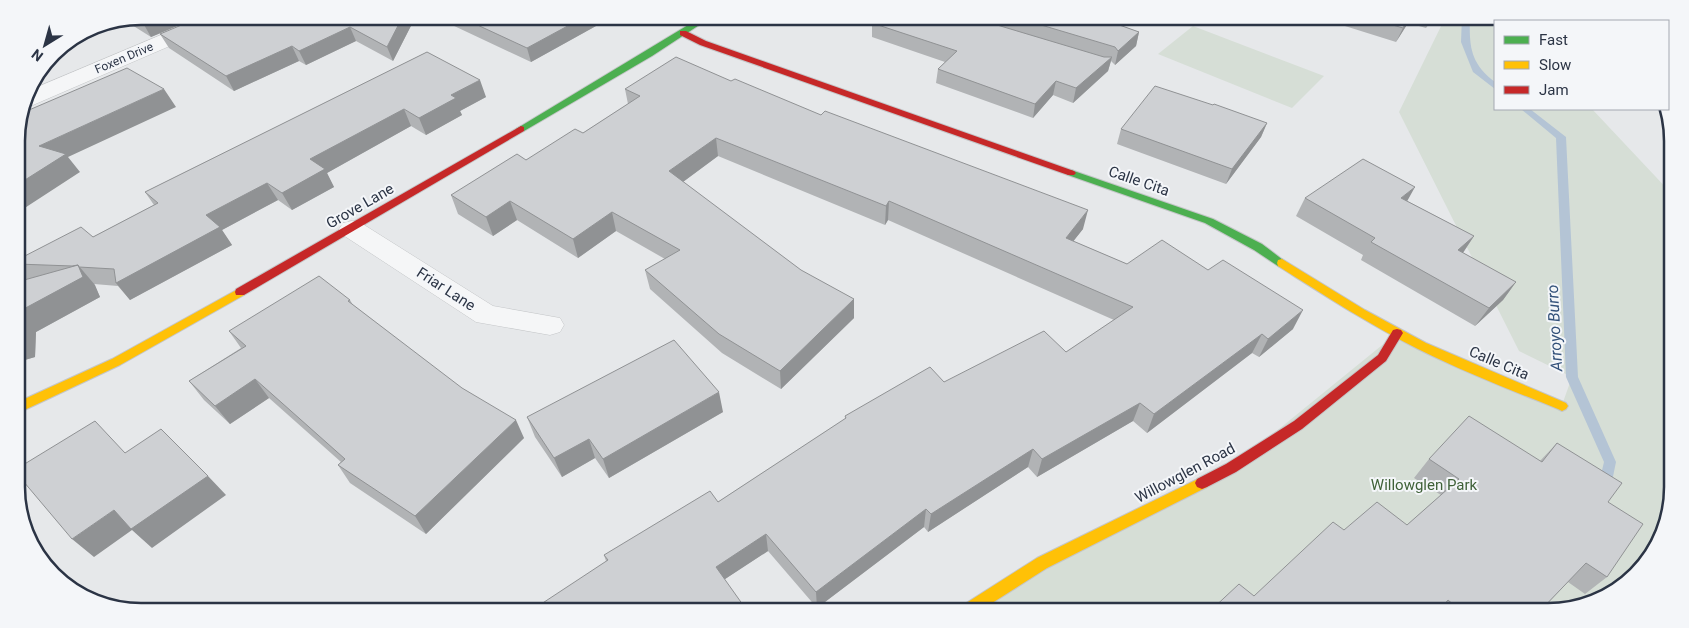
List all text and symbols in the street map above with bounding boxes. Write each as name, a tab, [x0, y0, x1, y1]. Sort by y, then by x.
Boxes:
north arrow	[20, 20, 70, 70]
legend	[1494, 20, 1669, 110]
text: Fast	[1539, 31, 1568, 49]
street label: Foxen Drive	[93, 39, 155, 77]
text: N	[28, 46, 46, 65]
text: Slow	[1539, 56, 1571, 74]
text: Jam	[1539, 81, 1569, 99]
street label: Calle Cita	[1106, 162, 1172, 200]
street label: Grove Lane	[323, 179, 397, 233]
street label: Friar Lane	[413, 263, 479, 315]
water label: Arroyo Burro	[1543, 284, 1566, 373]
street label: Calle Cita	[1466, 342, 1532, 384]
street label: Willowglen Road	[1132, 439, 1238, 507]
park label: Willowglen Park	[1371, 476, 1478, 494]

